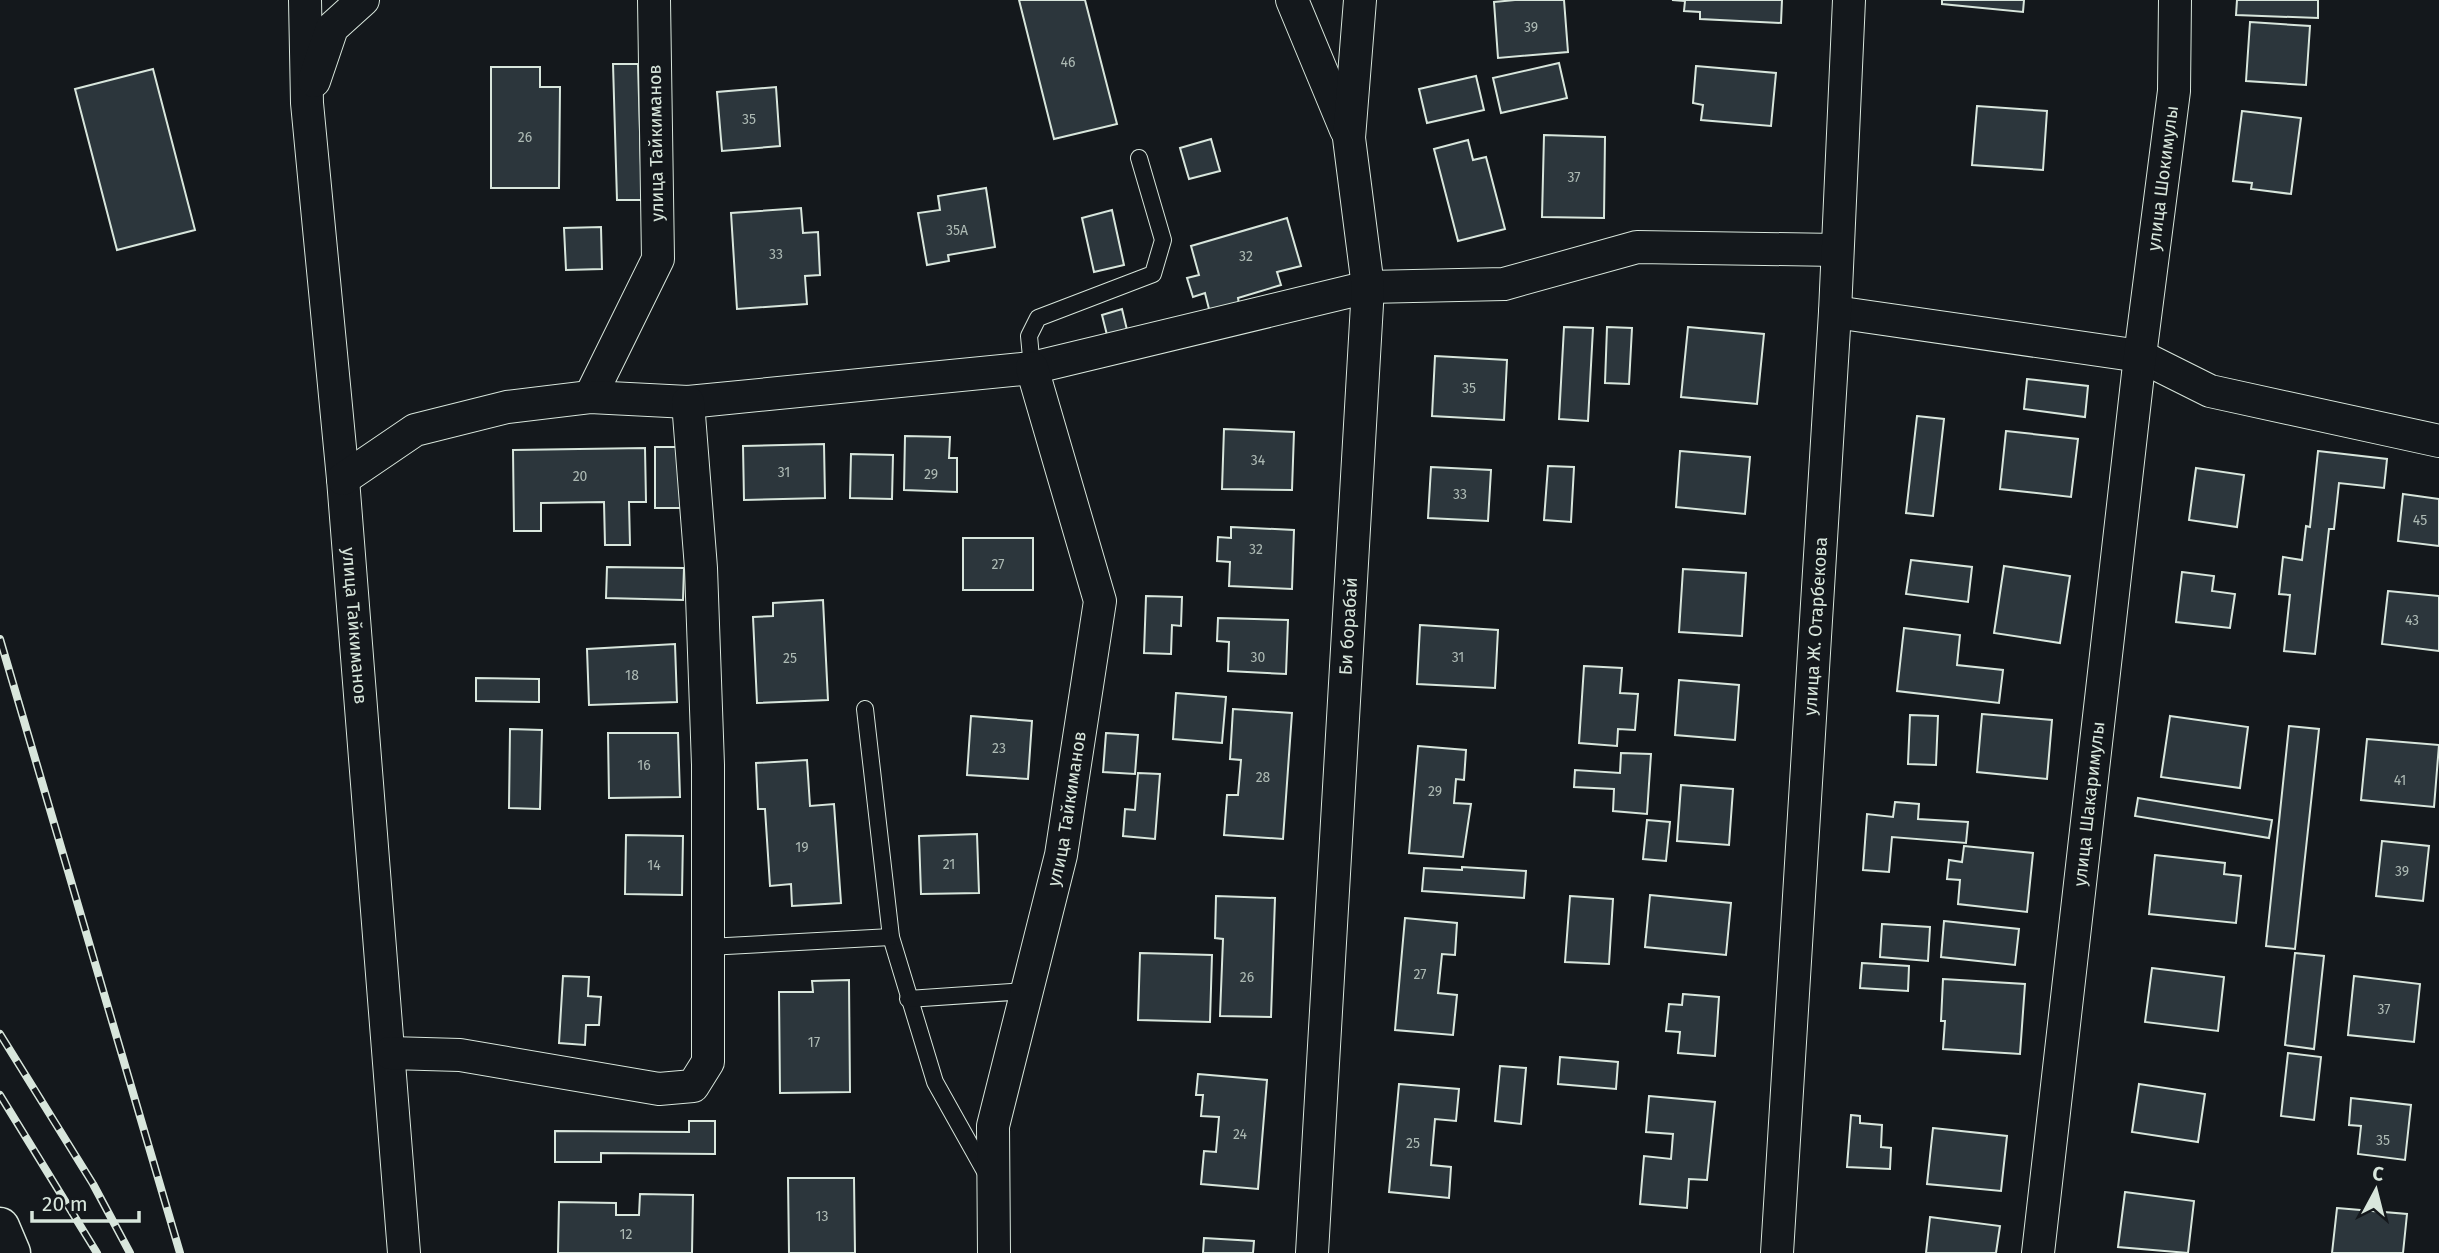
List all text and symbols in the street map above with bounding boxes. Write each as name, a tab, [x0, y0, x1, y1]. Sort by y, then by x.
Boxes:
house number: 39	[1524, 19, 1538, 36]
house number: 46	[1061, 54, 1075, 71]
street label: улица Тайкиманов	[644, 64, 668, 222]
street label: улица Шокимулы	[2143, 104, 2183, 252]
house number: 35	[742, 111, 756, 128]
house number: 26	[518, 129, 532, 146]
house number: 37	[1567, 169, 1581, 186]
house number: 35A	[946, 222, 968, 239]
house number: 33	[769, 246, 783, 263]
house number: 32	[1239, 248, 1253, 265]
house number: 35	[1462, 380, 1476, 397]
house number: 34	[1251, 452, 1266, 469]
house number: 31	[778, 464, 790, 481]
house number: 29	[924, 466, 938, 483]
house number: 20	[573, 468, 588, 485]
house number: 33	[1453, 486, 1467, 503]
house number: 45	[2413, 512, 2427, 529]
street label: улица Ж. Отарбекова	[1799, 536, 1832, 716]
house number: 32	[1249, 541, 1263, 558]
street label: улица Тайкиманов	[337, 546, 372, 705]
house number: 27	[991, 556, 1005, 573]
street label: Би борабай	[1335, 576, 1362, 676]
house number: 43	[2405, 612, 2419, 629]
house number: 30	[1251, 649, 1266, 666]
house number: 31	[1452, 649, 1464, 666]
house number: 25	[783, 650, 797, 667]
house number: 18	[625, 667, 639, 684]
street label: улица Шакаримулы	[2069, 720, 2109, 888]
street label: улица Тайкиманов	[1043, 729, 1091, 889]
house number: 23	[992, 740, 1006, 757]
house number: 16	[637, 757, 651, 774]
house number: 28	[1256, 769, 1271, 786]
house number: 41	[2394, 772, 2406, 789]
house number: 29	[1428, 783, 1442, 800]
house number: 19	[795, 839, 809, 856]
house number: 21	[943, 856, 955, 873]
house number: 14	[647, 857, 661, 874]
house number: 39	[2395, 863, 2409, 880]
house number: 27	[1413, 966, 1427, 983]
house number: 26	[1240, 969, 1254, 986]
house number: 37	[2377, 1001, 2391, 1018]
house number: 17	[808, 1034, 820, 1051]
house number: 24	[1233, 1126, 1248, 1143]
house number: 35	[2376, 1132, 2390, 1149]
house number: 25	[1406, 1135, 1420, 1152]
north arrow	[2341, 1155, 2411, 1225]
text: С	[2371, 1162, 2385, 1186]
scale bar	[32, 1180, 138, 1224]
text: 20 m	[42, 1191, 88, 1217]
house number: 13	[815, 1208, 829, 1225]
house number: 12	[620, 1226, 633, 1243]

